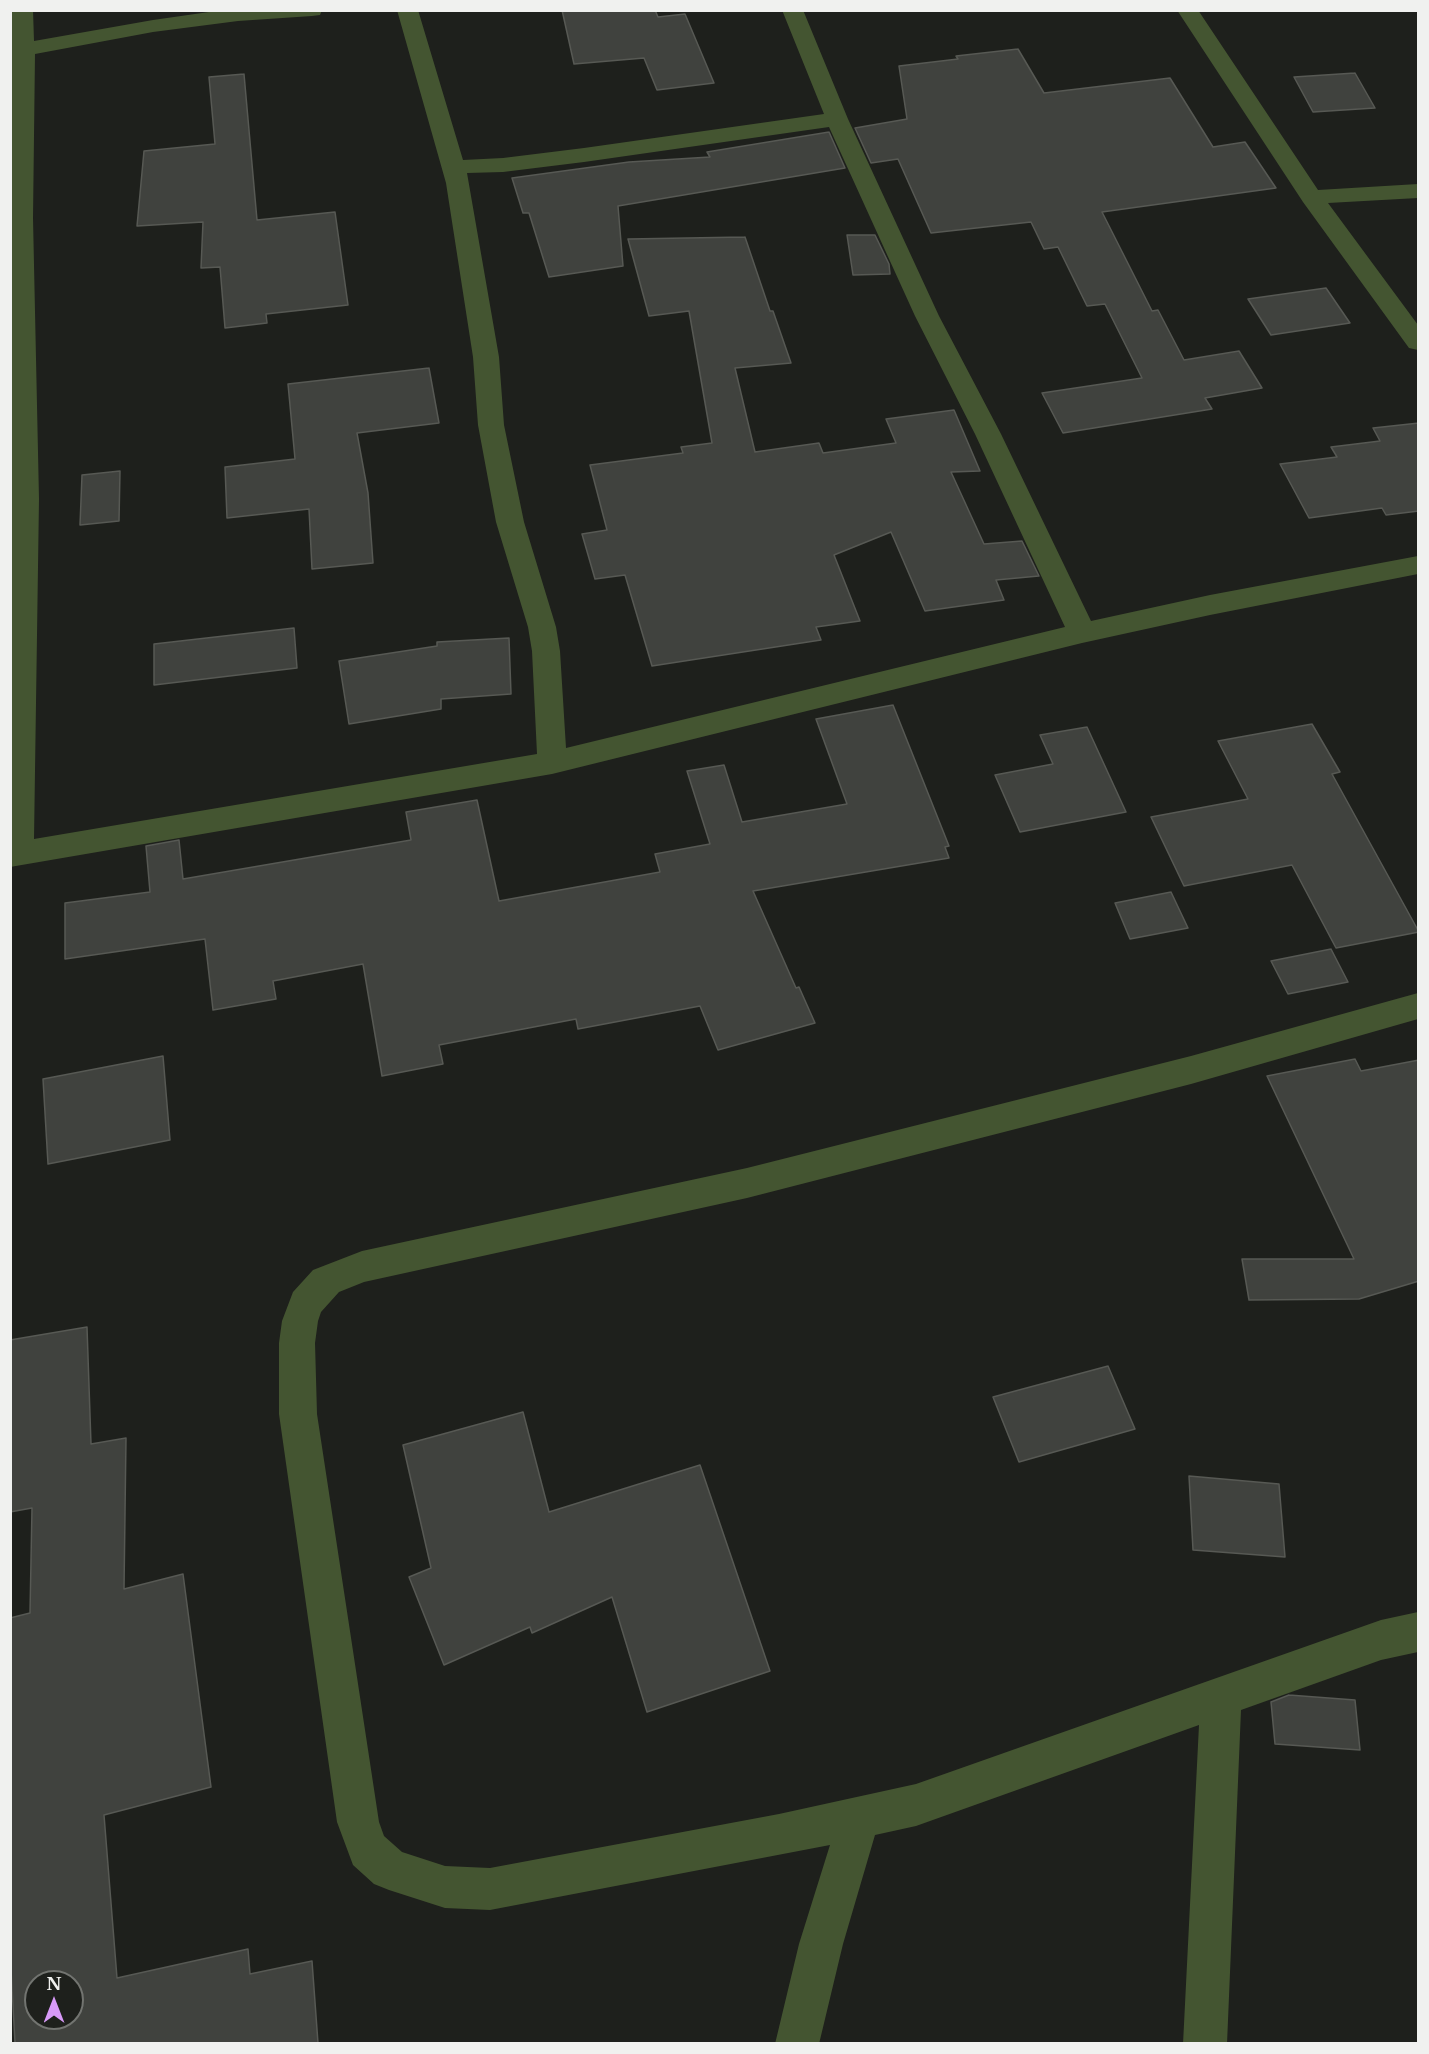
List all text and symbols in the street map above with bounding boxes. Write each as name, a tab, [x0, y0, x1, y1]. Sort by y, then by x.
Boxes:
north arrow	[24, 1970, 84, 2030]
text: N	[46, 1974, 62, 1994]

